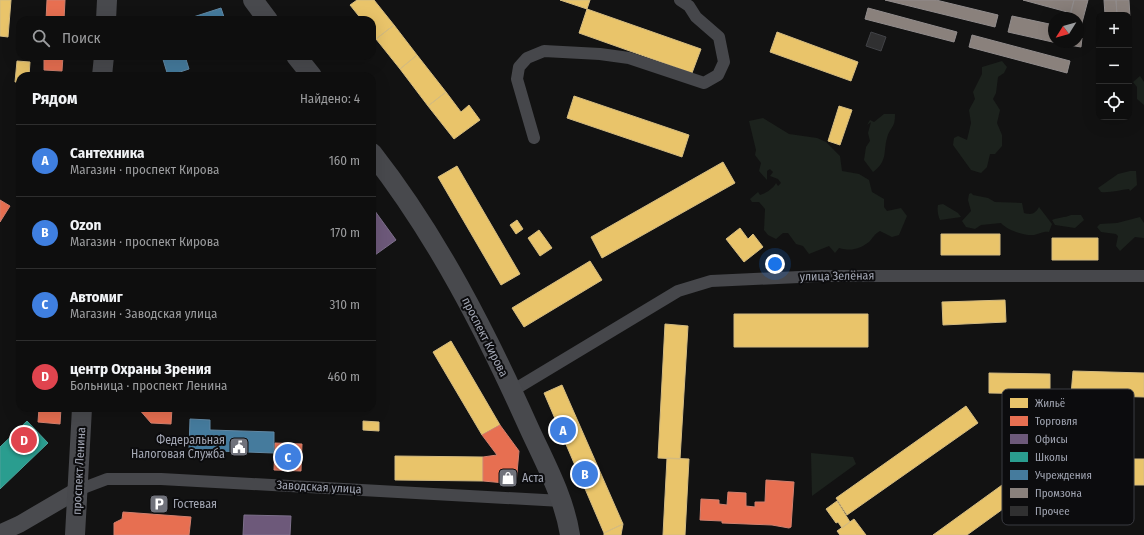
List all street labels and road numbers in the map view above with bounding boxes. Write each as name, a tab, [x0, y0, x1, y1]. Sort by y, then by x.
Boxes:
street label: улица Зелёная	[800, 268, 874, 284]
street label: проспект Кирова	[459, 295, 511, 379]
street label: проспект Ленина	[70, 427, 88, 515]
street label: Заводская улица	[276, 478, 362, 496]

